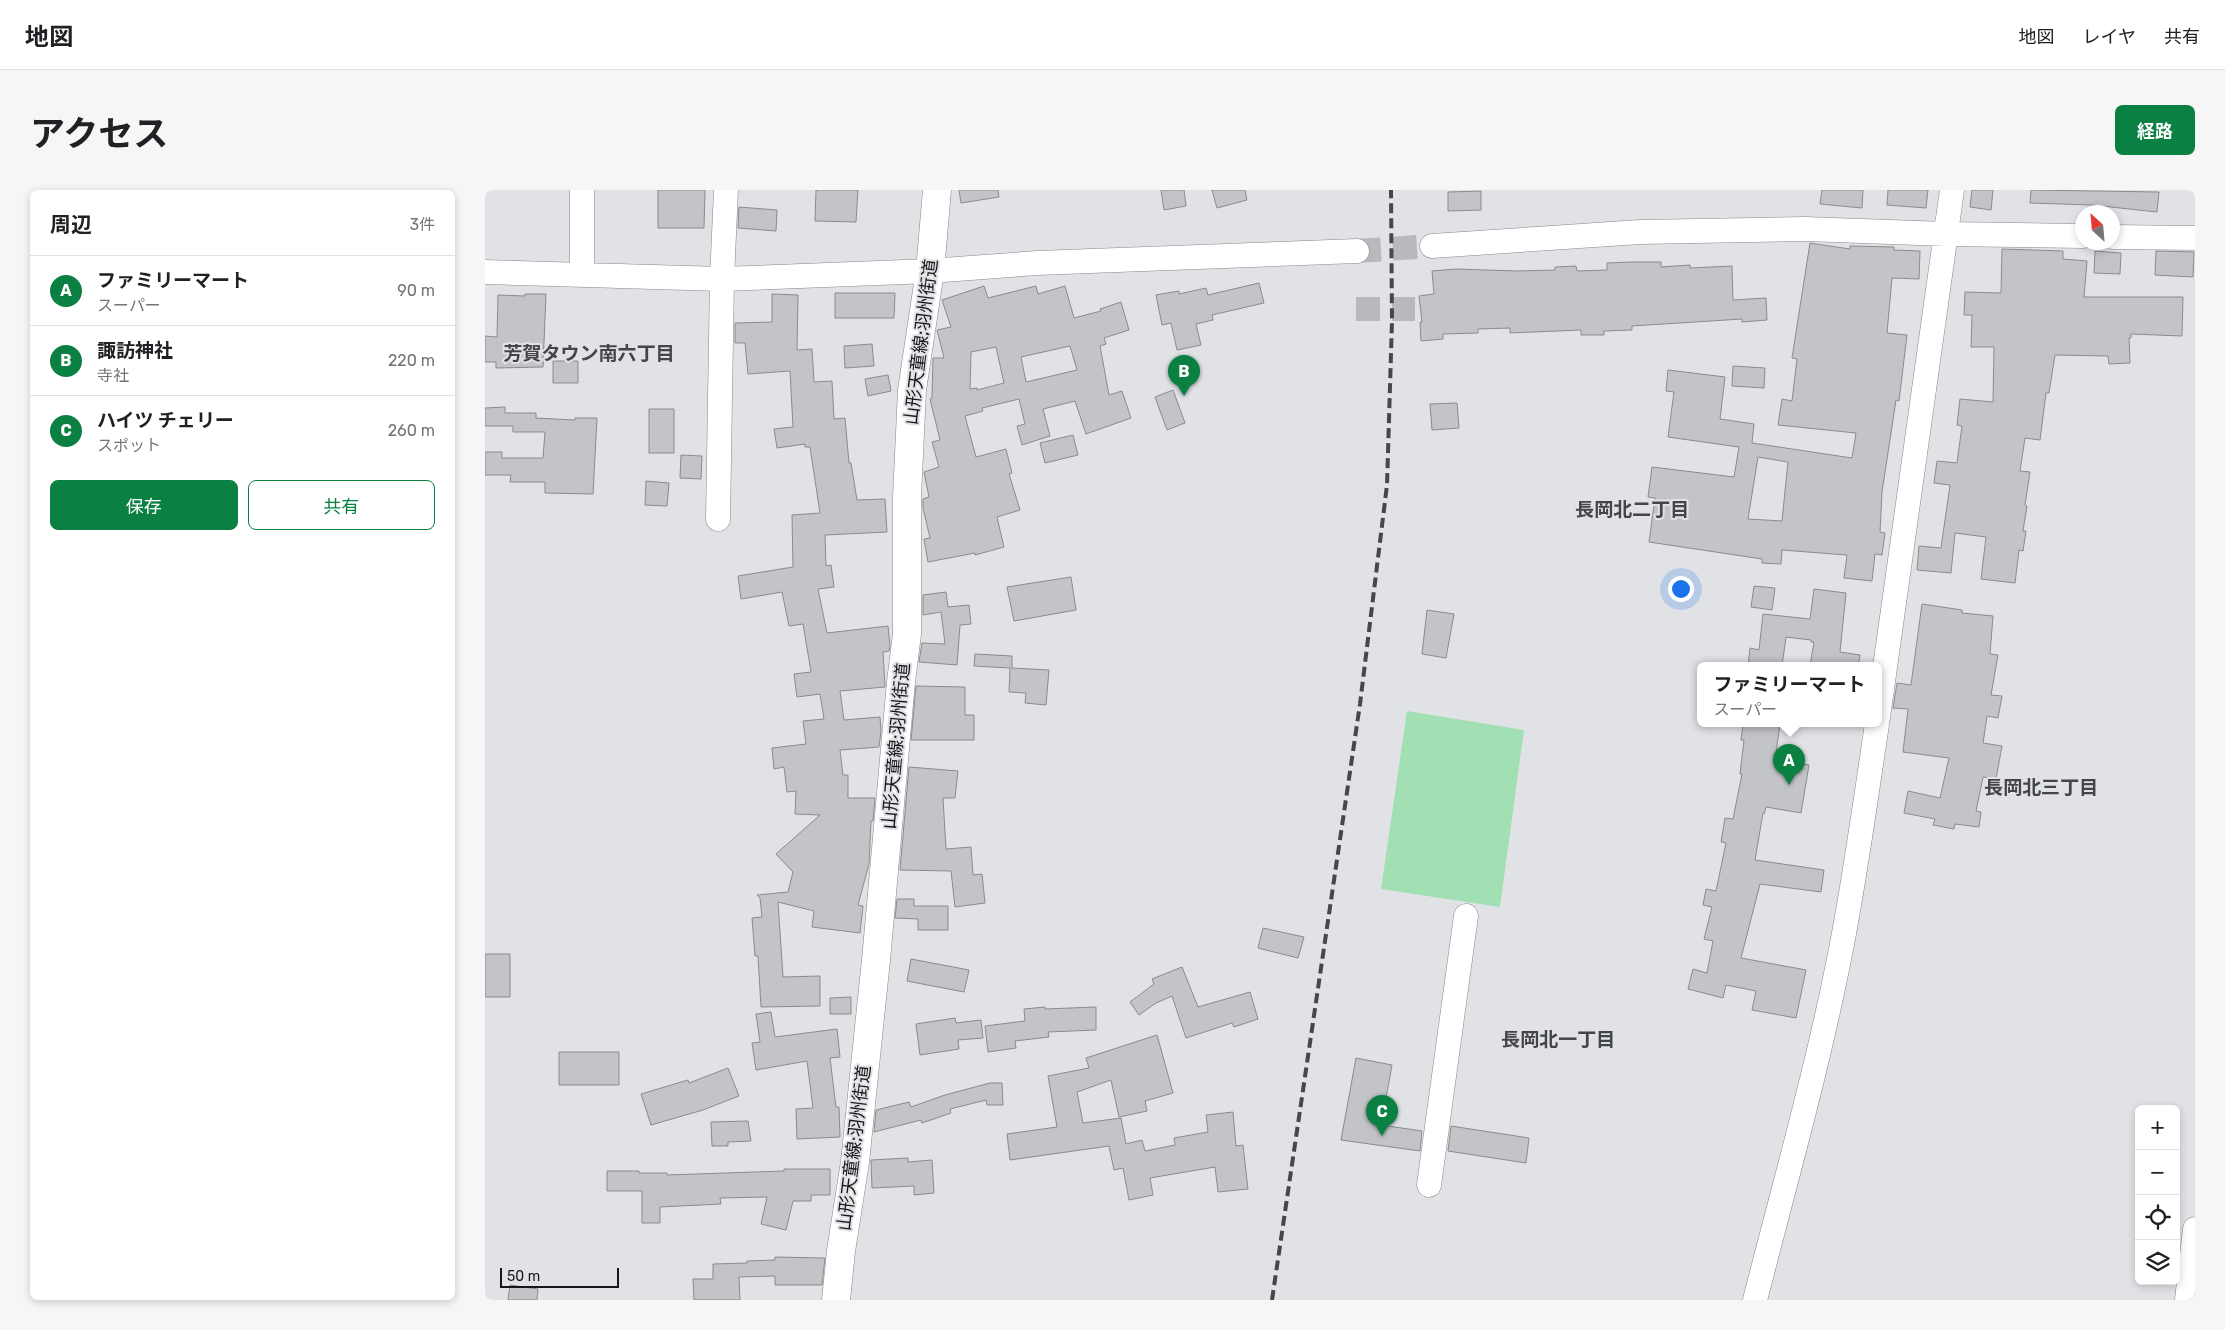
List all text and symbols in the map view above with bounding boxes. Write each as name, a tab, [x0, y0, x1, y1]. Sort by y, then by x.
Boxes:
text: 地図	[25, 23, 73, 51]
text: 地図	[2019, 26, 2055, 48]
text: レイヤ	[2083, 26, 2136, 48]
text: 共有	[2164, 26, 2200, 48]
button: 経路	[2115, 105, 2195, 155]
text: アクセス	[30, 113, 168, 155]
north arrow	[2075, 205, 2120, 250]
text: 周辺	[50, 212, 92, 237]
text: 3件	[409, 215, 435, 234]
street label: 山形天童線;羽州街道	[900, 258, 942, 426]
text: ファミリーマート	[97, 269, 249, 292]
text: A	[60, 281, 72, 300]
text: 90 m	[397, 281, 435, 300]
text: スーパー	[97, 296, 161, 315]
text: 諏訪神社	[97, 339, 173, 362]
district label: 芳賀タウン南六丁目	[503, 342, 675, 365]
text: B	[60, 351, 72, 370]
text: 220 m	[388, 351, 435, 370]
pin: B	[1168, 355, 1200, 396]
text: 寺社	[97, 366, 129, 385]
text: ハイツ チェリー	[97, 409, 234, 432]
text: C	[60, 421, 72, 440]
text: 260 m	[388, 421, 435, 440]
text: スポット	[97, 436, 161, 455]
button: 保存	[50, 480, 238, 530]
button: 共有	[248, 480, 435, 530]
district label: 長岡北二丁目	[1575, 498, 1689, 521]
your location	[1668, 576, 1694, 602]
street label: 山形天童線;羽州街道	[878, 662, 914, 830]
popup	[1697, 662, 1882, 727]
text: ファミリーマート	[1713, 673, 1866, 696]
text: スーパー	[1713, 700, 1777, 719]
pin: A	[1773, 744, 1805, 785]
district label: 長岡北三丁目	[1984, 776, 2098, 799]
district label: 長岡北一丁目	[1501, 1028, 1615, 1051]
street label: 山形天童線;羽州街道	[833, 1064, 875, 1232]
pin: C	[1366, 1095, 1398, 1136]
map controls	[2135, 1105, 2180, 1285]
button: +	[2135, 1105, 2180, 1150]
button: −	[2135, 1150, 2180, 1195]
button: locate	[2135, 1195, 2180, 1240]
button: layers	[2135, 1240, 2180, 1285]
scale bar	[500, 1265, 619, 1288]
text: 50 m	[507, 1268, 540, 1285]

